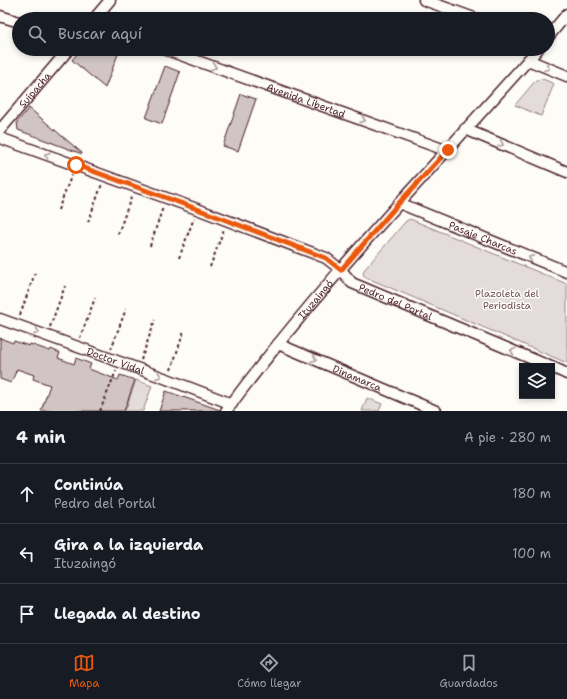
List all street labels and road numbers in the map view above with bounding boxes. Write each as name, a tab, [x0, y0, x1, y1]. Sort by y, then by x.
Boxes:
street label: Suipacha	[16, 69, 54, 110]
street label: Avenida Libertad	[265, 80, 348, 120]
street label: Pasaje Charcas	[447, 218, 519, 257]
street label: Ituzaingó	[295, 277, 336, 322]
street label: Pedro del Portal	[357, 280, 434, 323]
street label: Doctor Vidal	[85, 344, 146, 377]
street label: Dinamarca	[331, 362, 384, 394]

